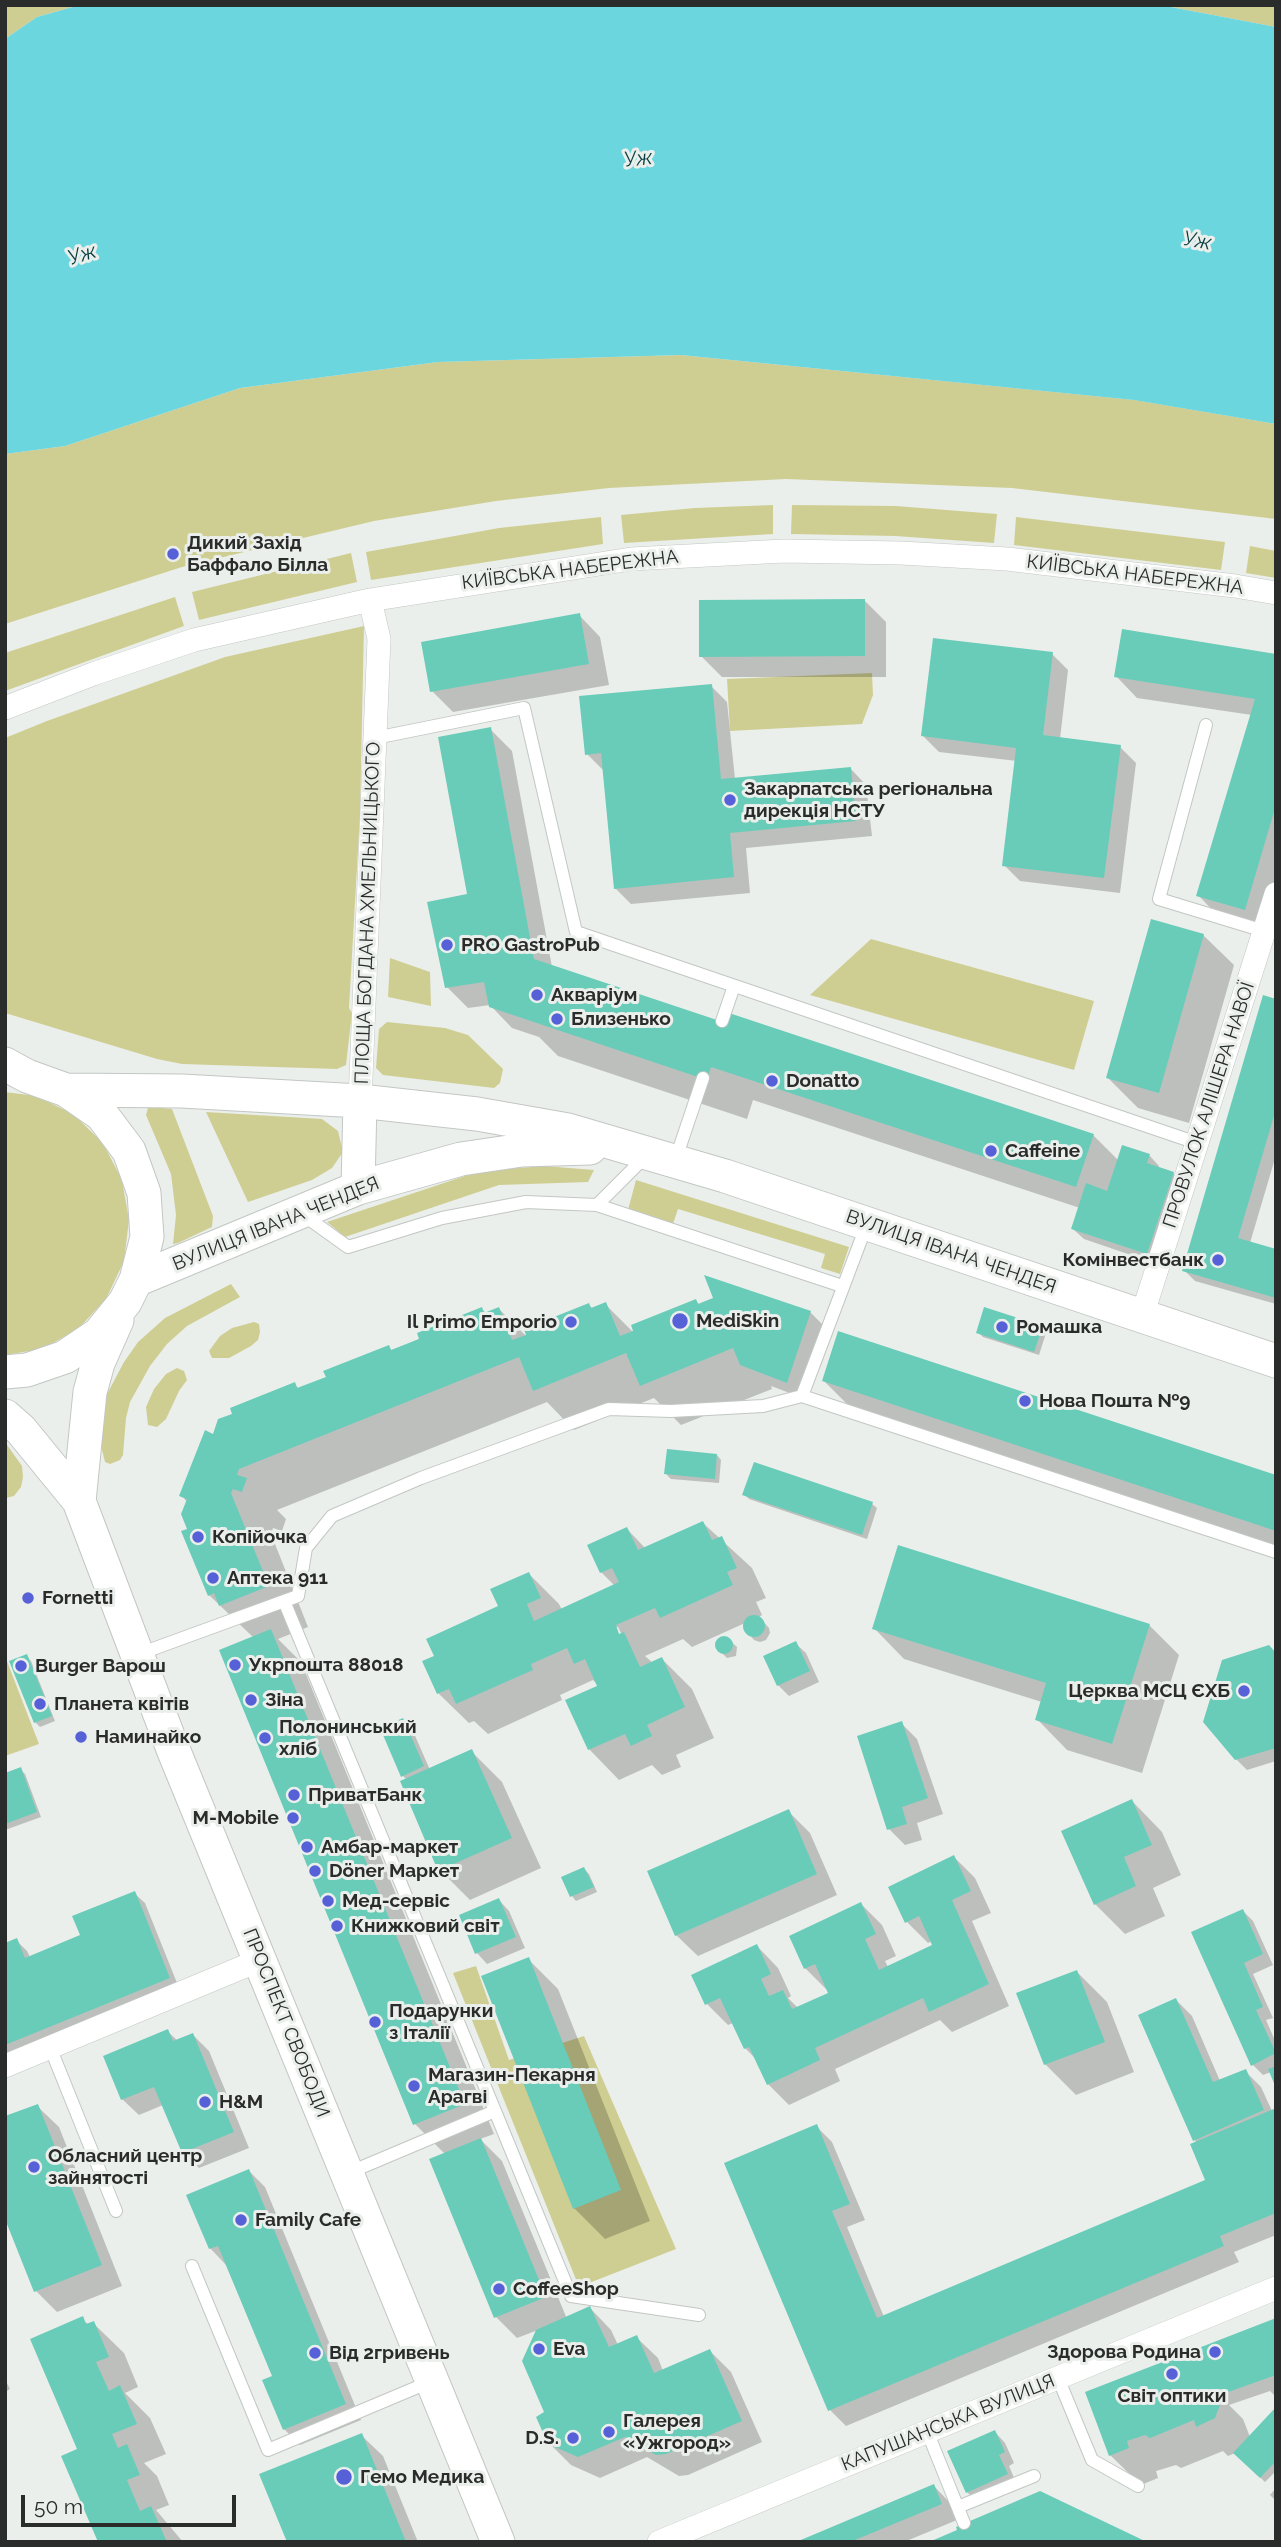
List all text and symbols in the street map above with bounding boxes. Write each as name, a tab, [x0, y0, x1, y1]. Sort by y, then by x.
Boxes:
water label: Уж	[622, 145, 654, 173]
water label: Уж	[1181, 226, 1213, 256]
water label: Уж	[65, 239, 99, 271]
place label: Дикий Захід Баффало Білла	[187, 532, 328, 576]
street label: КИЇВСЬКА НАБЕРЕЖНА	[460, 545, 680, 595]
marker: Дикий Захід Баффало Білла	[165, 546, 181, 562]
street label: КИЇВСЬКА НАБЕРЕЖНА	[1025, 550, 1245, 600]
street label: ПЛОЩА БОГДАНА ХМЕЛЬНИЦЬКОГО	[351, 741, 385, 1085]
place label: Закарпатська регіональна дирекція НСТУ	[744, 778, 993, 822]
marker: Закарпатська регіональна дирекція НСТУ	[722, 792, 738, 808]
place label: PRO GastroPub	[461, 934, 600, 956]
marker: PRO GastroPub	[439, 937, 455, 953]
street label: ПРОВУЛОК АЛІШЕРА НАВОЇ	[1158, 979, 1260, 1231]
place label: Акваріум	[551, 984, 637, 1006]
marker: Акваріум	[529, 987, 545, 1003]
place label: Близенько	[571, 1008, 671, 1030]
marker: Близенько	[549, 1011, 565, 1027]
place label: Donatto	[786, 1070, 859, 1092]
marker: Donatto	[764, 1073, 780, 1089]
place label: Caffeine	[1005, 1140, 1080, 1162]
marker: Caffeine	[983, 1143, 999, 1159]
street label: ВУЛИЦЯ ІВАНА ЧЕНДЕЯ	[169, 1172, 383, 1276]
street label: ВУЛИЦЯ ІВАНА ЧЕНДЕЯ	[843, 1205, 1059, 1299]
place label: Комінвестбанк	[1063, 1249, 1204, 1271]
marker: Комінвестбанк	[1210, 1252, 1226, 1268]
place label: MediSkin	[696, 1310, 779, 1332]
place label: Il Primo Emporio	[407, 1311, 557, 1333]
marker: MediSkin	[670, 1311, 690, 1331]
marker: Il Primo Emporio	[563, 1314, 579, 1330]
place label: Ромашка	[1016, 1316, 1102, 1338]
marker: Ромашка	[994, 1319, 1010, 1335]
place label: Нова Пошта №9	[1039, 1390, 1190, 1412]
marker: Нова Пошта №9	[1017, 1393, 1033, 1409]
place label: Копійочка	[212, 1526, 307, 1548]
marker: Копійочка	[190, 1529, 206, 1545]
place label: Аптека 911	[227, 1567, 328, 1589]
marker: Аптека 911	[205, 1570, 221, 1586]
place label: Fornetti	[42, 1587, 113, 1609]
marker: Fornetti	[20, 1590, 36, 1606]
place label: Укрпошта 88018	[249, 1654, 403, 1676]
place label: Burger Варош	[35, 1655, 166, 1677]
marker: Укрпошта 88018	[227, 1657, 243, 1673]
marker: Burger Варош	[13, 1658, 29, 1674]
place label: Церква МСЦ ЄХБ	[1068, 1680, 1230, 1702]
marker: Церква МСЦ ЄХБ	[1236, 1683, 1252, 1699]
place label: Зіна	[265, 1689, 304, 1711]
marker: Зіна	[243, 1692, 259, 1708]
place label: Планета квітів	[54, 1693, 189, 1715]
marker: Планета квітів	[32, 1696, 48, 1712]
place label: Полонинський хліб	[279, 1716, 417, 1760]
place label: Наминайко	[95, 1726, 201, 1748]
marker: Наминайко	[73, 1729, 89, 1745]
marker: Полонинський хліб	[257, 1730, 273, 1746]
place label: ПриватБанк	[308, 1784, 422, 1806]
marker: ПриватБанк	[286, 1787, 302, 1803]
place label: M-Mobile	[193, 1807, 279, 1829]
marker: M-Mobile	[285, 1810, 301, 1826]
place label: Амбар-маркет	[321, 1836, 458, 1858]
marker: Амбар-маркет	[299, 1839, 315, 1855]
place label: Döner Маркет	[329, 1860, 459, 1882]
marker: Döner Маркет	[307, 1863, 323, 1879]
place label: Мед-сервіс	[342, 1890, 450, 1912]
marker: Мед-сервіс	[320, 1893, 336, 1909]
place label: Книжковий світ	[351, 1915, 500, 1937]
marker: Книжковий світ	[329, 1918, 345, 1934]
street label: ПРОСПЕКТ СВОБОДИ	[238, 1925, 334, 2121]
place label: Подарунки з Італії	[389, 2000, 493, 2044]
marker: Подарунки з Італії	[367, 2014, 383, 2030]
place label: Магазин-Пекарня Арагві	[428, 2064, 596, 2108]
marker: Магазин-Пекарня Арагві	[406, 2078, 422, 2094]
place label: H&M	[219, 2091, 263, 2113]
marker: H&M	[197, 2094, 213, 2110]
place label: Обласний центр зайнятості	[48, 2145, 202, 2189]
marker: Обласний центр зайнятості	[26, 2159, 42, 2175]
place label: Family Cafe	[255, 2209, 361, 2231]
marker: Family Cafe	[233, 2212, 249, 2228]
place label: CoffeeShop	[513, 2278, 619, 2300]
marker: CoffeeShop	[491, 2281, 507, 2297]
place label: Eva	[553, 2338, 585, 2360]
marker: Eva	[531, 2341, 547, 2357]
place label: Здорова Родина	[1047, 2341, 1201, 2363]
place label: Від 2гривень	[329, 2342, 449, 2364]
marker: Здорова Родина	[1207, 2344, 1223, 2360]
marker: Від 2гривень	[307, 2345, 323, 2361]
marker: Світ оптики	[1164, 2366, 1180, 2382]
street label: КАПУШАНСЬКА ВУЛИЦЯ	[838, 2370, 1058, 2476]
place label: Світ оптики	[1118, 2385, 1226, 2407]
place label: Галерея «Ужгород»	[623, 2410, 731, 2454]
marker: Галерея «Ужгород»	[601, 2424, 617, 2440]
place label: D.S.	[525, 2427, 559, 2449]
marker: D.S.	[565, 2430, 581, 2446]
place label: Гемо Медика	[360, 2466, 484, 2488]
marker: Гемо Медика	[334, 2467, 354, 2487]
scale bar	[24, 2480, 240, 2524]
text: 50 m	[34, 2494, 83, 2519]

